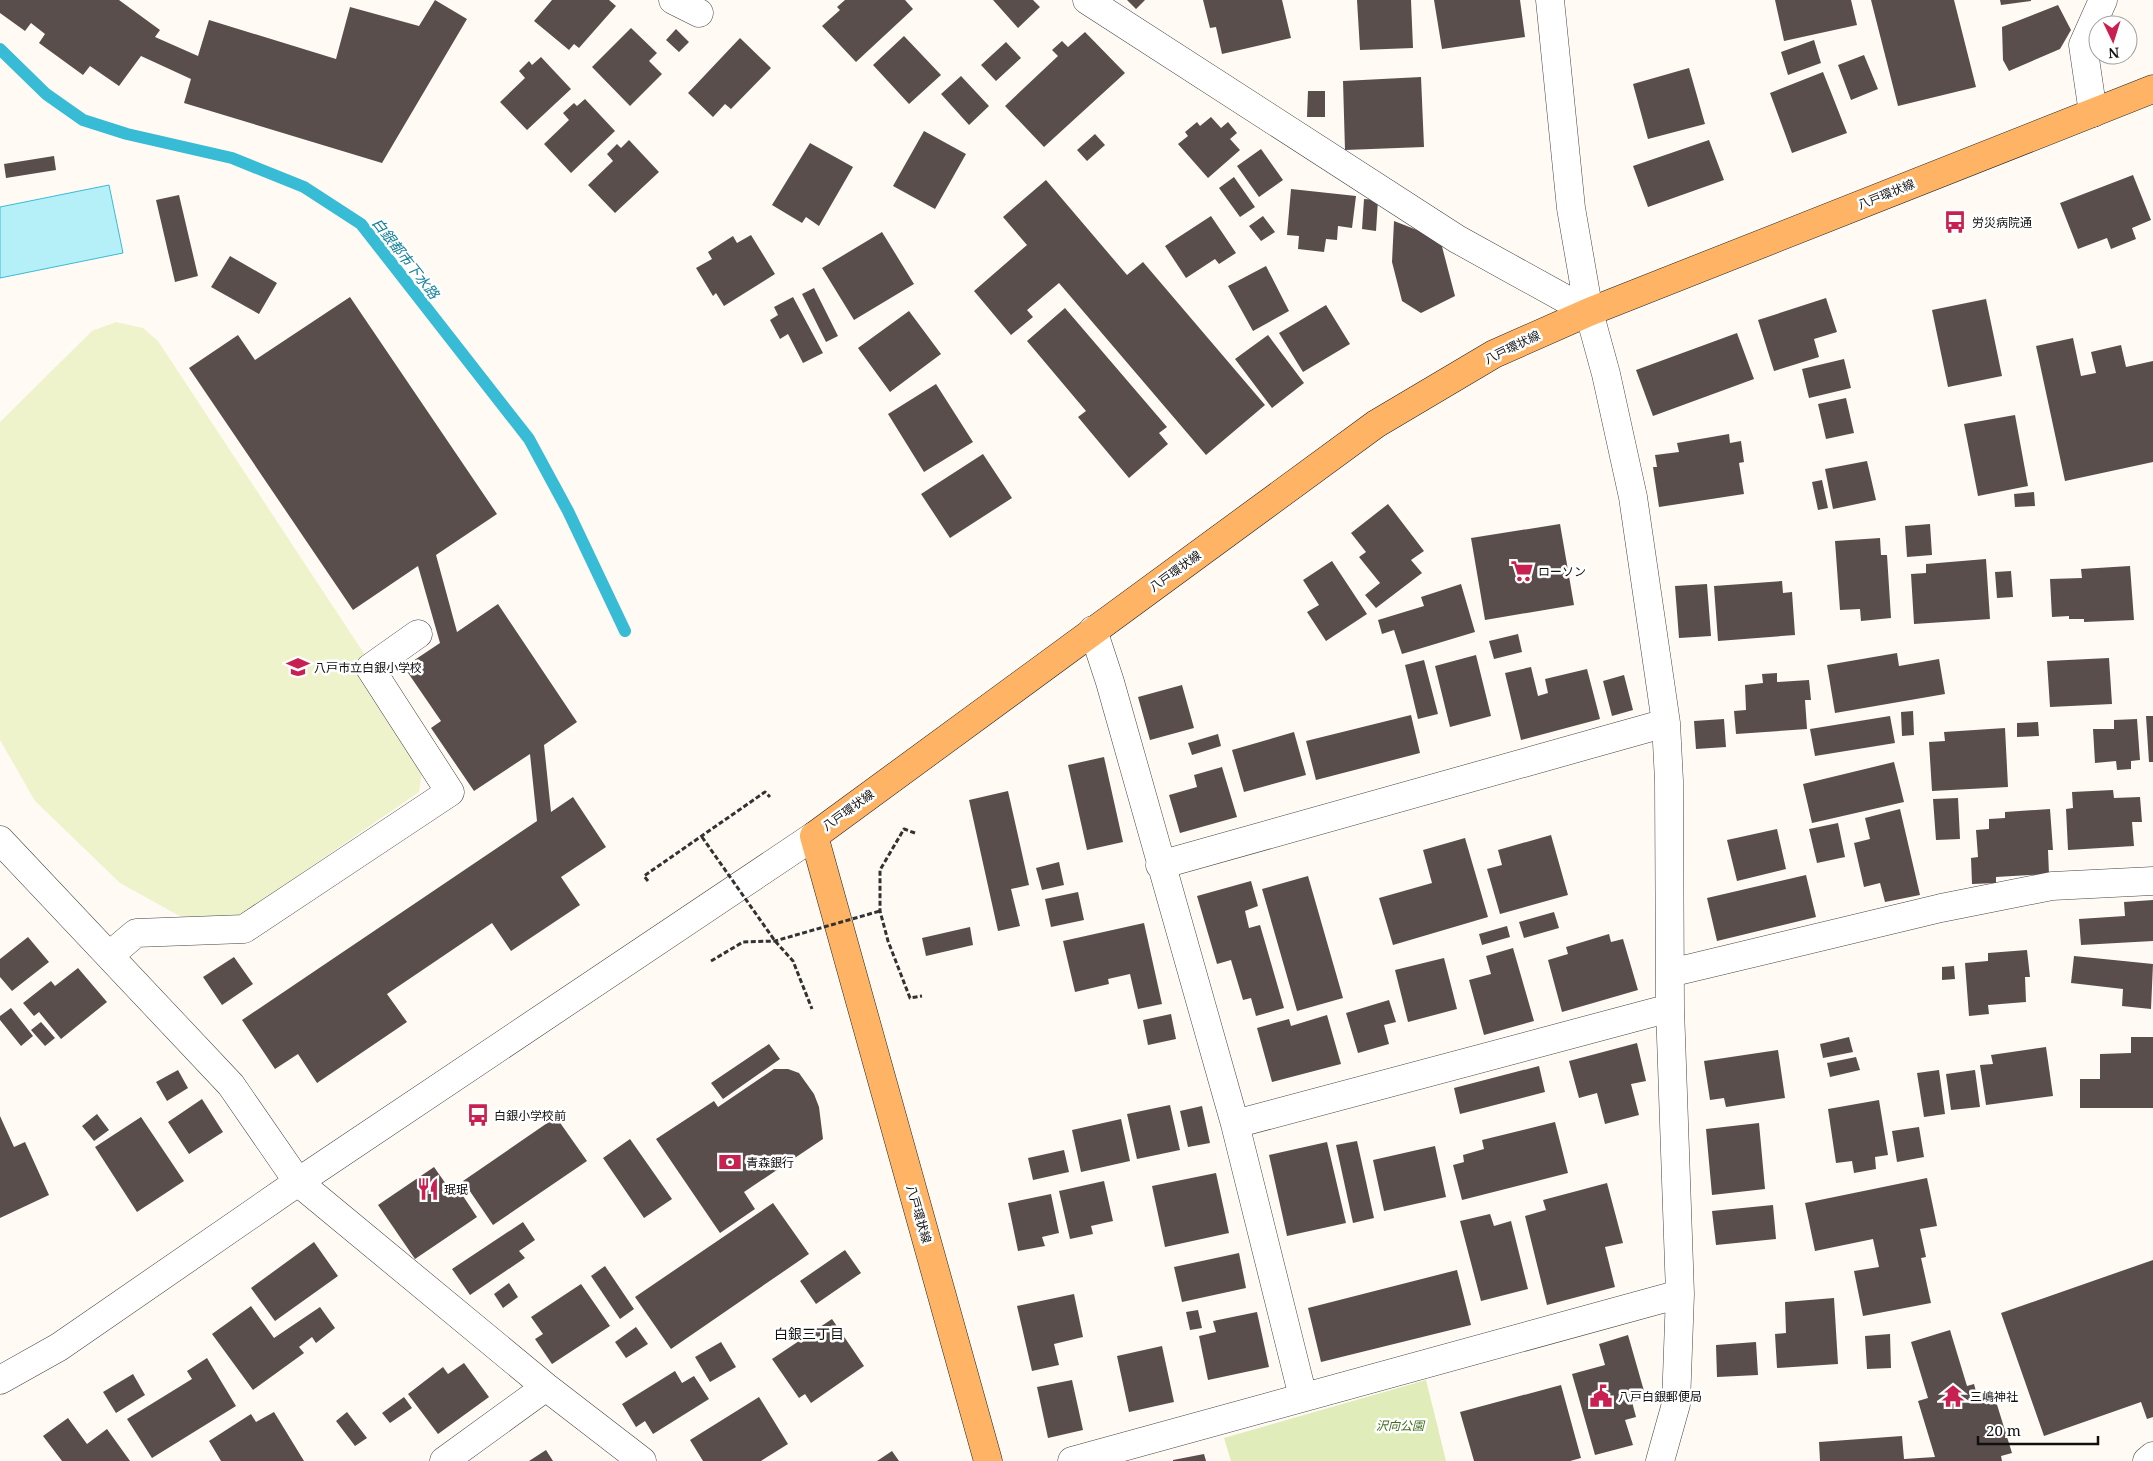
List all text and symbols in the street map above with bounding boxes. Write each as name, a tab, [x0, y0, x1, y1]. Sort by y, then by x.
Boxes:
north arrow	[2088, 15, 2138, 65]
text: N	[2108, 44, 2120, 63]
street label: 八戸環状線	[1855, 175, 1917, 213]
bus stop icon: 労災病院通	[1942, 209, 1968, 235]
water label: 白銀都市下水路	[368, 214, 444, 303]
place label: 労災病院通	[1972, 214, 2032, 231]
street label: 八戸環状線	[1481, 326, 1543, 368]
street label: 八戸環状線	[1146, 546, 1204, 596]
supermarket icon: ローソン	[1509, 558, 1535, 584]
place label: ローソン	[1538, 563, 1586, 580]
school or university icon: 八戸市立白銀小学校	[285, 654, 311, 680]
place label: 八戸市立白銀小学校	[314, 659, 422, 676]
street label: 八戸環状線	[819, 785, 877, 835]
bus stop icon: 白銀小学校前	[465, 1102, 491, 1128]
place label: 白銀小学校前	[494, 1107, 566, 1124]
bank icon: 青森銀行	[717, 1149, 743, 1175]
place label: 青森銀行	[746, 1154, 794, 1171]
restaurant icon: 珉珉	[415, 1176, 441, 1202]
place label: 珉珉	[444, 1181, 468, 1198]
street label: 八戸環状線	[903, 1183, 935, 1245]
district label: 白銀三丁目	[774, 1324, 844, 1343]
public building icon: 八戸白銀郵便局	[1588, 1383, 1614, 1409]
temple icon: 三嶋神社	[1940, 1383, 1966, 1409]
place label: 八戸白銀郵便局	[1618, 1388, 1702, 1405]
place label: 三嶋神社	[1970, 1388, 2018, 1405]
scale bar	[1978, 1414, 2098, 1446]
park label: 沢向公園	[1376, 1417, 1426, 1434]
text: 20 m	[1986, 1420, 2021, 1440]

